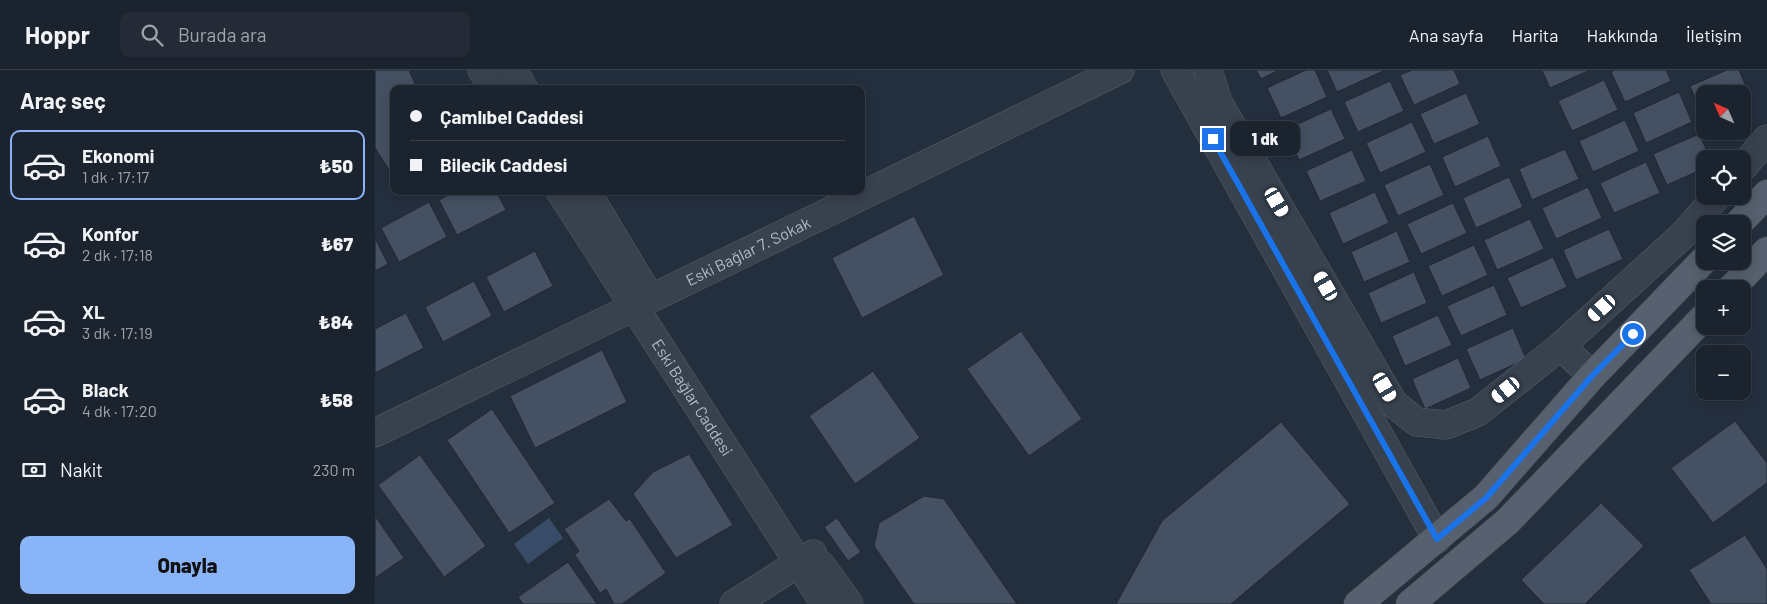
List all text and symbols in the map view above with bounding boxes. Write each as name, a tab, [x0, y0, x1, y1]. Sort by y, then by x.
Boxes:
search box	[120, 12, 470, 57]
text: Hoppr	[25, 20, 90, 49]
icon: search	[138, 21, 166, 49]
text: Burada ara	[178, 23, 267, 46]
text: Ana sayfa	[1409, 24, 1483, 46]
text: Harita	[1511, 24, 1559, 46]
text: Hakkında	[1587, 24, 1658, 46]
text: İletişim	[1686, 24, 1742, 46]
north arrow	[1696, 85, 1751, 140]
map controls	[1696, 85, 1751, 400]
text: Araç seç	[20, 87, 106, 113]
text: Çamlıbel Caddesi	[440, 105, 583, 128]
callout: 1 dk	[1231, 122, 1301, 156]
route end	[1202, 128, 1224, 150]
text: 1 dk	[1252, 129, 1278, 148]
icon: car	[22, 143, 67, 188]
text: Ekonomi	[82, 144, 154, 167]
button: locate	[1696, 150, 1751, 205]
text: Bilecik Caddesi	[440, 153, 567, 176]
text: ₺50	[319, 154, 353, 177]
text: 1 dk · 17:17	[82, 167, 149, 186]
car	[1263, 185, 1290, 219]
street label: Eski Bağlar 7. Sokak	[682, 212, 813, 289]
button: layers	[1696, 215, 1751, 270]
icon: car	[22, 221, 67, 266]
text: Konfor	[82, 222, 139, 245]
text: ₺67	[321, 232, 353, 255]
text: 2 dk · 17:18	[82, 245, 153, 264]
car	[1312, 269, 1339, 303]
button: +	[1696, 280, 1751, 335]
car	[1585, 292, 1618, 324]
icon: car	[22, 299, 67, 344]
text: XL	[82, 300, 105, 323]
text: ₺84	[318, 310, 353, 333]
text: 3 dk · 17:19	[82, 323, 152, 342]
route start	[1622, 323, 1644, 345]
street label: Eski Bağlar Caddesi	[648, 335, 737, 459]
button: −	[1696, 345, 1751, 400]
car	[1371, 370, 1398, 404]
car	[1489, 375, 1522, 405]
icon: car	[22, 377, 67, 422]
text: Black	[82, 378, 129, 401]
text: ₺58	[320, 388, 353, 411]
text: 4 dk · 17:20	[82, 401, 157, 420]
icon: cash	[20, 456, 48, 484]
text: Nakit	[60, 458, 103, 481]
text: 230 m	[313, 460, 355, 479]
button: Onayla	[20, 536, 355, 594]

